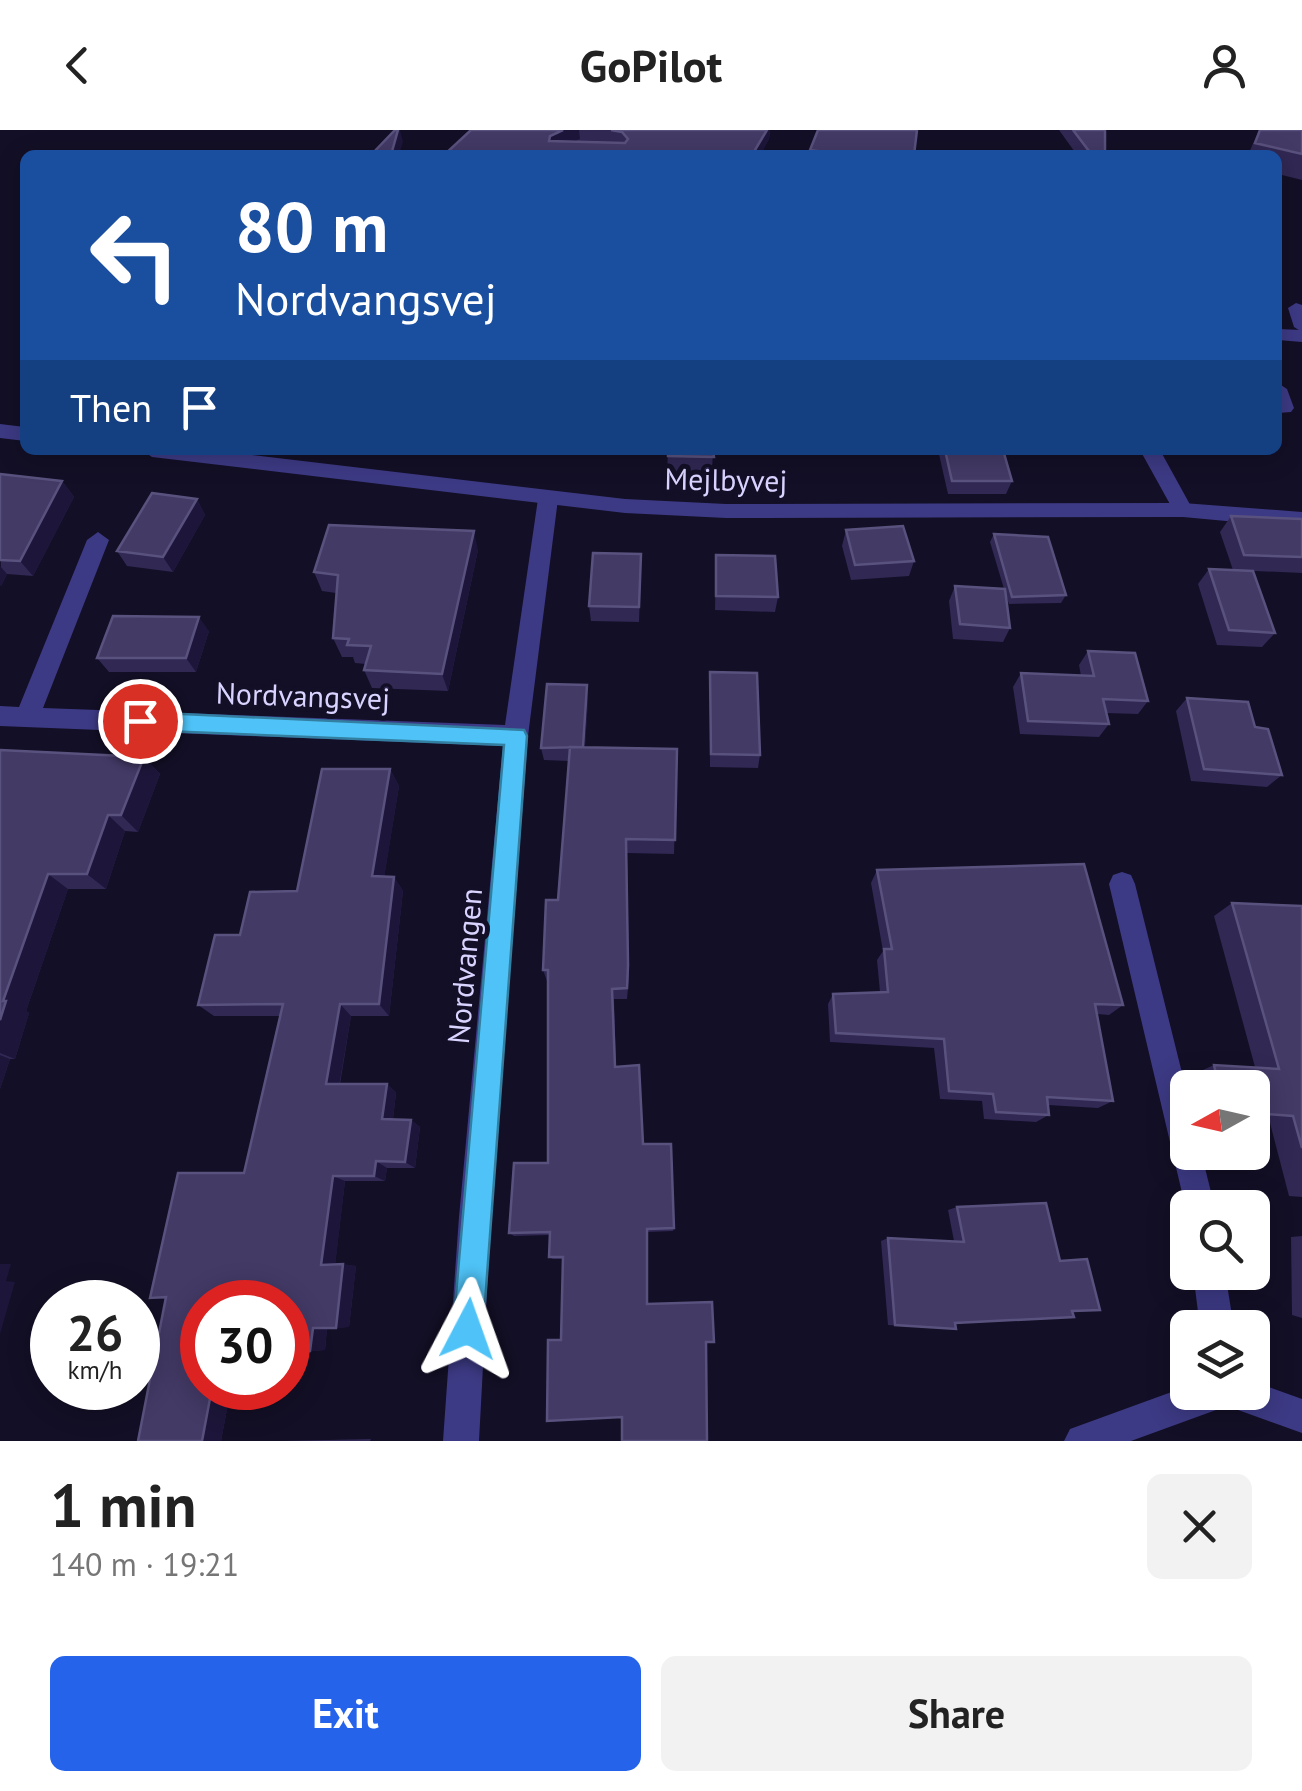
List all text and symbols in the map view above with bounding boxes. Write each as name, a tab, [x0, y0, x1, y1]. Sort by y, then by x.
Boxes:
text: GoPilot	[580, 36, 722, 94]
icon: back	[50, 38, 105, 93]
icon: person	[1197, 38, 1252, 93]
text: 80 m	[235, 181, 388, 271]
icon: left	[70, 190, 200, 320]
text: Nordvangsvej	[235, 269, 497, 327]
icon: arrive	[172, 380, 227, 435]
text: Then	[70, 383, 152, 432]
street label: Mejlbyvej	[664, 458, 788, 500]
street label: Nordvangsvej	[215, 672, 391, 718]
pin	[98, 679, 183, 764]
icon: arrive	[113, 694, 168, 749]
street label: Nordvangen	[438, 887, 490, 1045]
north arrow	[1170, 1070, 1270, 1170]
map controls	[1170, 1070, 1270, 1410]
button: search	[1170, 1190, 1270, 1290]
position arrow	[416, 1277, 520, 1381]
speed limit sign: 30	[180, 1280, 310, 1410]
text: 26	[67, 1300, 123, 1365]
button: layers	[1170, 1310, 1270, 1410]
text: km/h	[68, 1354, 122, 1386]
text: 1 min	[50, 1466, 196, 1544]
button: close	[1147, 1474, 1252, 1579]
text: 140 m · 19:21	[50, 1543, 239, 1585]
button: Exit	[50, 1656, 641, 1771]
button: Share	[661, 1656, 1252, 1771]

